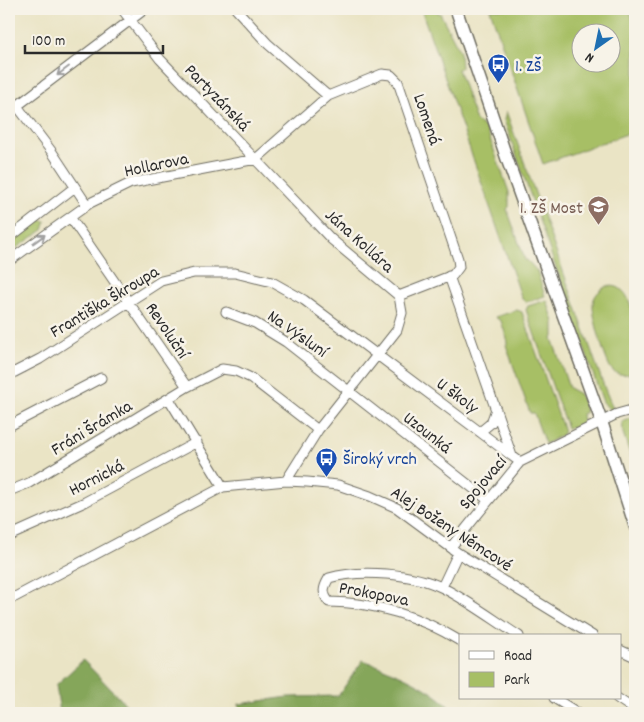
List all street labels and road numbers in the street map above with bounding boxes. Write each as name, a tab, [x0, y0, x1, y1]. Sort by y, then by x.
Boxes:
street label: Partyzánská	[178, 59, 255, 138]
street label: Lomená	[405, 91, 446, 149]
street label: Hollarova	[122, 147, 191, 185]
street label: Jána Kollára	[318, 204, 399, 280]
street label: Františka Škroupa	[46, 260, 165, 346]
street label: Revoluční	[138, 298, 195, 366]
street label: Na Výsluní	[261, 305, 333, 366]
street label: U školy	[430, 373, 484, 422]
street label: Fráni Šrámka	[47, 395, 138, 463]
street label: Uzounká	[397, 407, 456, 461]
street label: Spojovací	[454, 450, 515, 516]
street label: Hornická	[65, 455, 129, 504]
street label: Alej Boženy Němcové	[385, 481, 517, 579]
street label: Prokopova	[337, 576, 411, 615]

